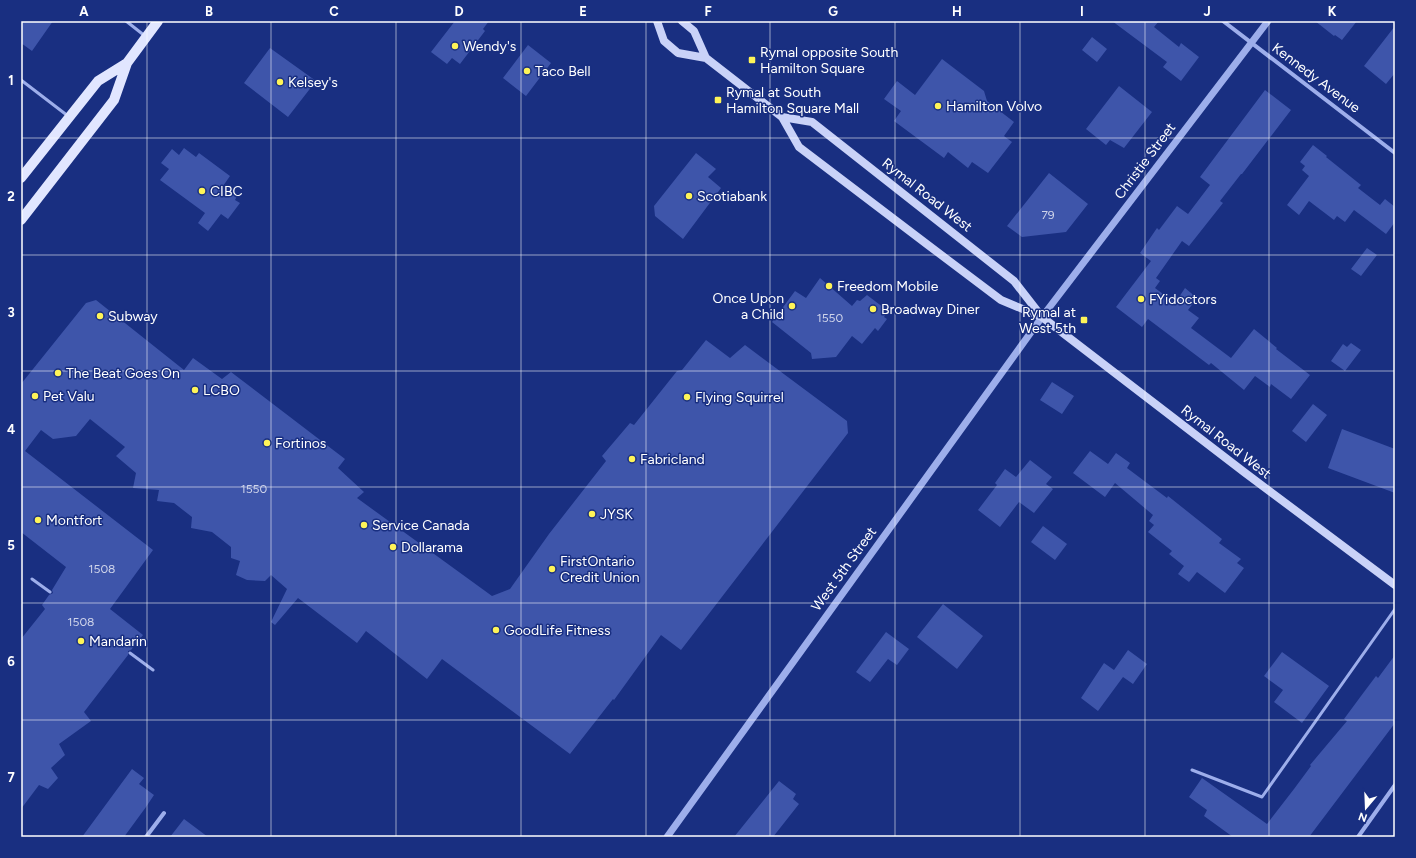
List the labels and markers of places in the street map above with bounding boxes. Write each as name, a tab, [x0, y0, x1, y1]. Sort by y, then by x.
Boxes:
place label: Wendy's	[463, 38, 516, 55]
marker: Wendy's	[450, 41, 460, 51]
place label: Rymal opposite South Hamilton Square	[760, 44, 898, 77]
marker: Rymal opposite South Hamilton Square	[747, 55, 757, 65]
place label: Taco Bell	[535, 63, 591, 80]
marker: Taco Bell	[522, 66, 532, 76]
place label: Kelsey's	[288, 74, 338, 91]
marker: Kelsey's	[275, 77, 285, 87]
place label: Rymal at South Hamilton Square Mall	[726, 84, 859, 117]
marker: Rymal at South Hamilton Square Mall	[713, 95, 723, 105]
place label: Hamilton Volvo	[946, 98, 1042, 115]
marker: Hamilton Volvo	[933, 101, 943, 111]
place label: CIBC	[210, 183, 243, 200]
marker: CIBC	[197, 186, 207, 196]
place label: Scotiabank	[697, 188, 767, 205]
marker: Scotiabank	[684, 191, 694, 201]
place label: Freedom Mobile	[837, 278, 939, 295]
marker: Freedom Mobile	[824, 281, 834, 291]
place label: Once Upon a Child	[713, 290, 784, 323]
place label: FYidoctors	[1149, 291, 1217, 308]
marker: FYidoctors	[1136, 294, 1146, 304]
marker: Once Upon a Child	[787, 301, 797, 311]
place label: Broadway Diner	[881, 301, 980, 318]
marker: Broadway Diner	[868, 304, 878, 314]
place label: Rymal at West 5th	[1019, 304, 1076, 337]
place label: Subway	[108, 308, 158, 325]
marker: Subway	[95, 311, 105, 321]
marker: Rymal at West 5th	[1079, 315, 1089, 325]
place label: The Beat Goes On	[66, 365, 180, 382]
marker: The Beat Goes On	[53, 368, 63, 378]
place label: LCBO	[203, 382, 240, 399]
marker: LCBO	[190, 385, 200, 395]
place label: Pet Valu	[43, 388, 95, 405]
place label: Flying Squirrel	[695, 389, 784, 406]
marker: Pet Valu	[30, 391, 40, 401]
marker: Flying Squirrel	[682, 392, 692, 402]
place label: Fortinos	[275, 435, 326, 452]
marker: Fortinos	[262, 438, 272, 448]
place label: Fabricland	[640, 451, 705, 468]
marker: Fabricland	[627, 454, 637, 464]
place label: JYSK	[600, 506, 633, 523]
marker: JYSK	[587, 509, 597, 519]
place label: Montfort	[46, 512, 102, 529]
marker: Montfort	[33, 515, 43, 525]
place label: Service Canada	[372, 517, 470, 534]
marker: Service Canada	[359, 520, 369, 530]
place label: Dollarama	[401, 539, 463, 556]
marker: Dollarama	[388, 542, 398, 552]
place label: FirstOntario Credit Union	[560, 553, 640, 586]
marker: FirstOntario Credit Union	[547, 564, 557, 574]
place label: GoodLife Fitness	[504, 622, 610, 639]
marker: GoodLife Fitness	[491, 625, 501, 635]
place label: Mandarin	[89, 633, 147, 650]
marker: Mandarin	[76, 636, 86, 646]

